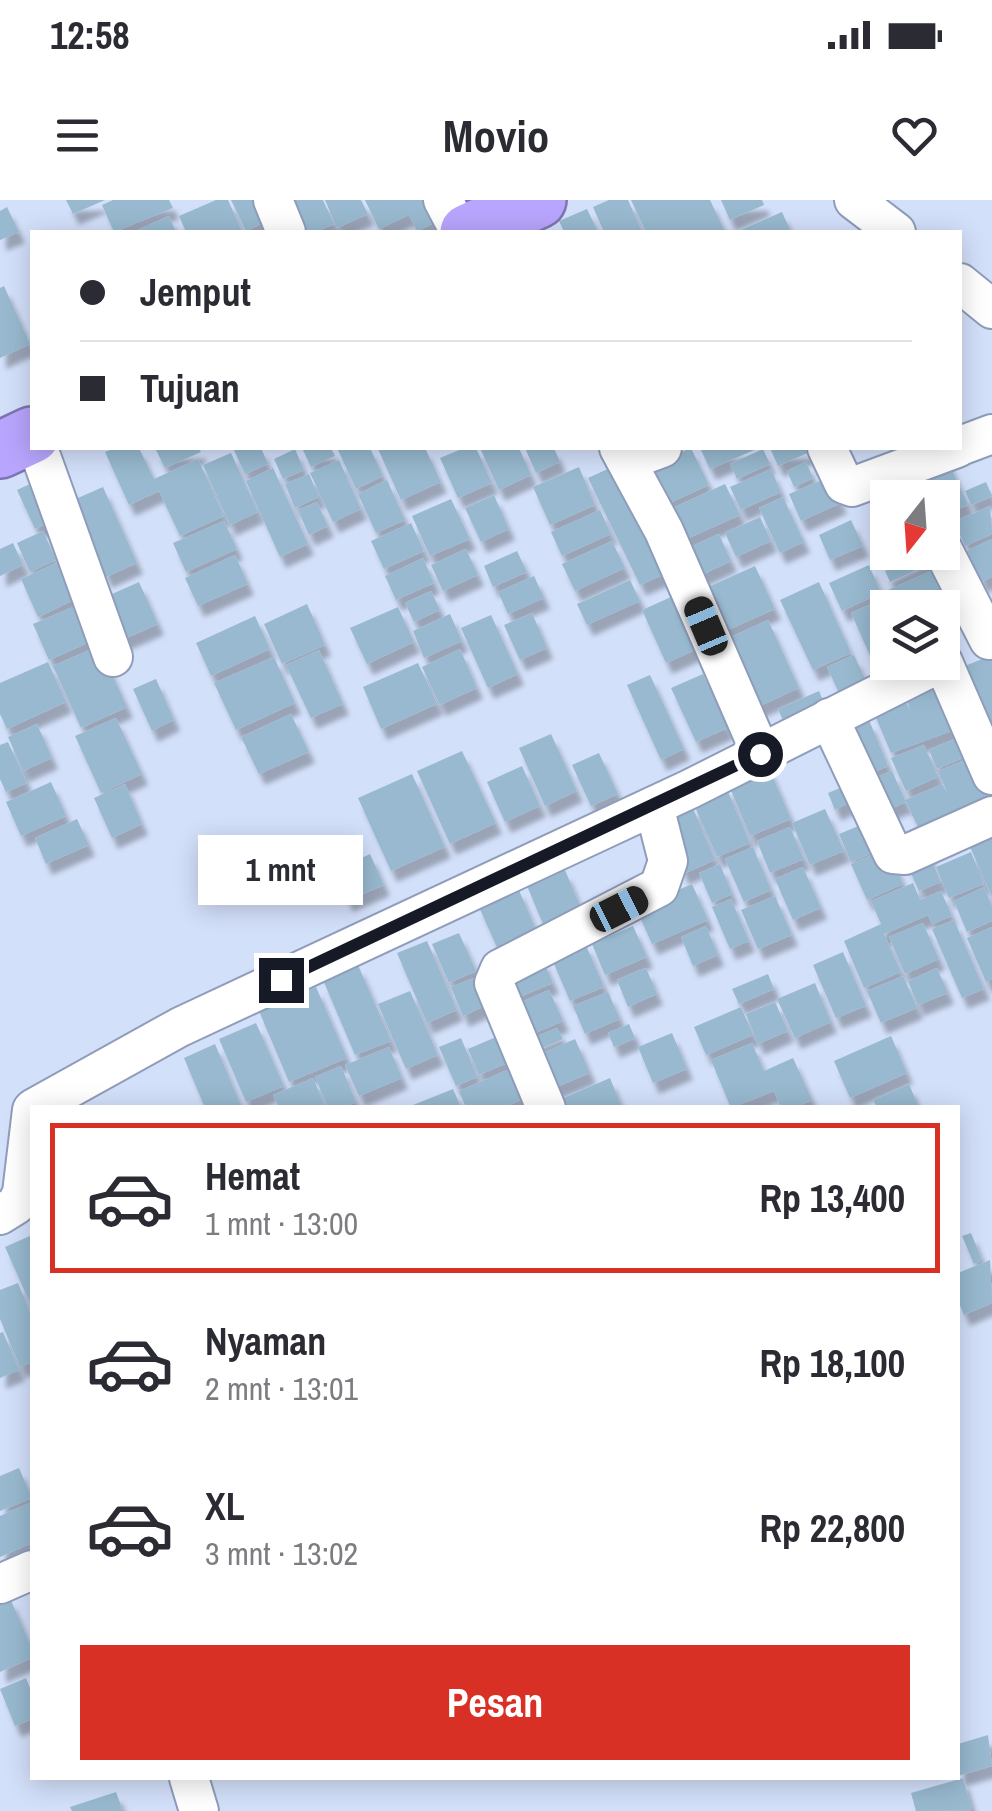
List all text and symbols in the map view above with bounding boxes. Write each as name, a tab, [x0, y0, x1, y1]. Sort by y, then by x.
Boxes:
text: 12:58	[50, 10, 130, 61]
text: Movio	[443, 105, 549, 166]
icon: menu	[50, 108, 105, 163]
icon: heart	[887, 108, 942, 163]
text: Jemput	[140, 267, 251, 318]
text: Tujuan	[140, 363, 240, 414]
north arrow	[870, 480, 960, 570]
map controls	[870, 480, 960, 680]
button: layers	[870, 590, 960, 680]
car	[680, 593, 732, 659]
route start	[738, 732, 783, 777]
callout: 1 mnt	[198, 835, 364, 905]
text: 1 mnt	[246, 848, 315, 891]
car	[585, 882, 653, 936]
route end	[259, 958, 304, 1003]
text: Hemat	[205, 1151, 300, 1202]
icon: car	[85, 1153, 175, 1243]
text: Rp 13,400	[759, 1173, 905, 1224]
text: 1 mnt · 13:00	[205, 1202, 358, 1245]
text: Nyaman	[205, 1316, 326, 1367]
icon: car	[85, 1318, 175, 1408]
text: Rp 18,100	[759, 1338, 905, 1389]
text: 2 mnt · 13:01	[205, 1367, 358, 1410]
text: XL	[205, 1481, 245, 1532]
icon: car	[85, 1483, 175, 1573]
text: Rp 22,800	[759, 1503, 905, 1554]
text: 3 mnt · 13:02	[205, 1532, 358, 1575]
button: Pesan	[80, 1645, 910, 1760]

